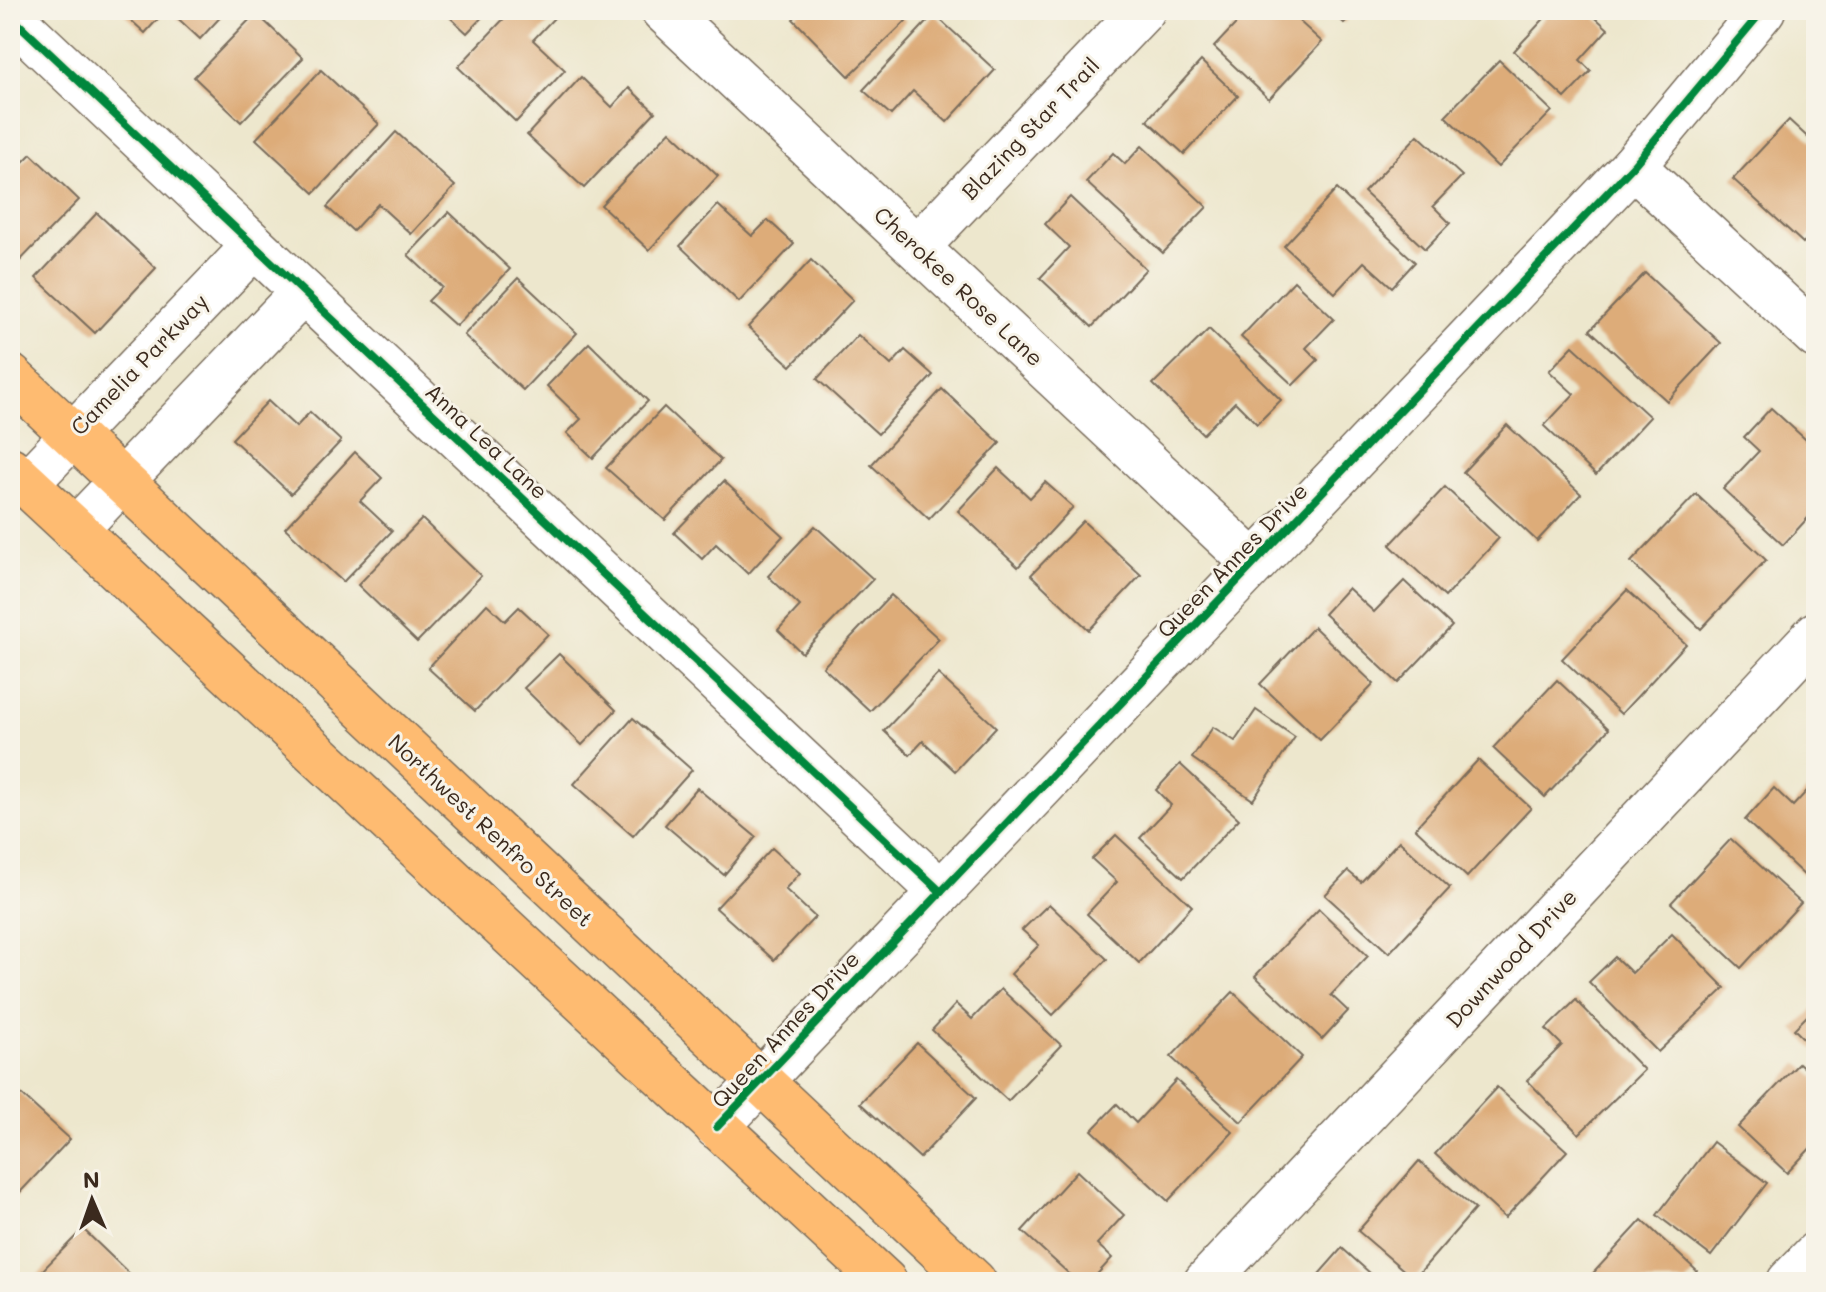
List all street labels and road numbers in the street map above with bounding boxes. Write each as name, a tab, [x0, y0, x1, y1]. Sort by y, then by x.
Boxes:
street label: Blazing Star Trail	[955, 51, 1105, 205]
street label: Cherokee Rose Lane	[868, 200, 1050, 372]
street label: Camelia Parkway	[64, 287, 214, 441]
street label: Anna Lea Lane	[420, 377, 554, 505]
street label: Queen Annes Drive	[1150, 476, 1314, 644]
street label: Northwest Renfro Street	[382, 727, 600, 933]
street label: Downwood Drive	[1439, 882, 1583, 1034]
street label: Queen Annes Drive	[705, 944, 865, 1114]

